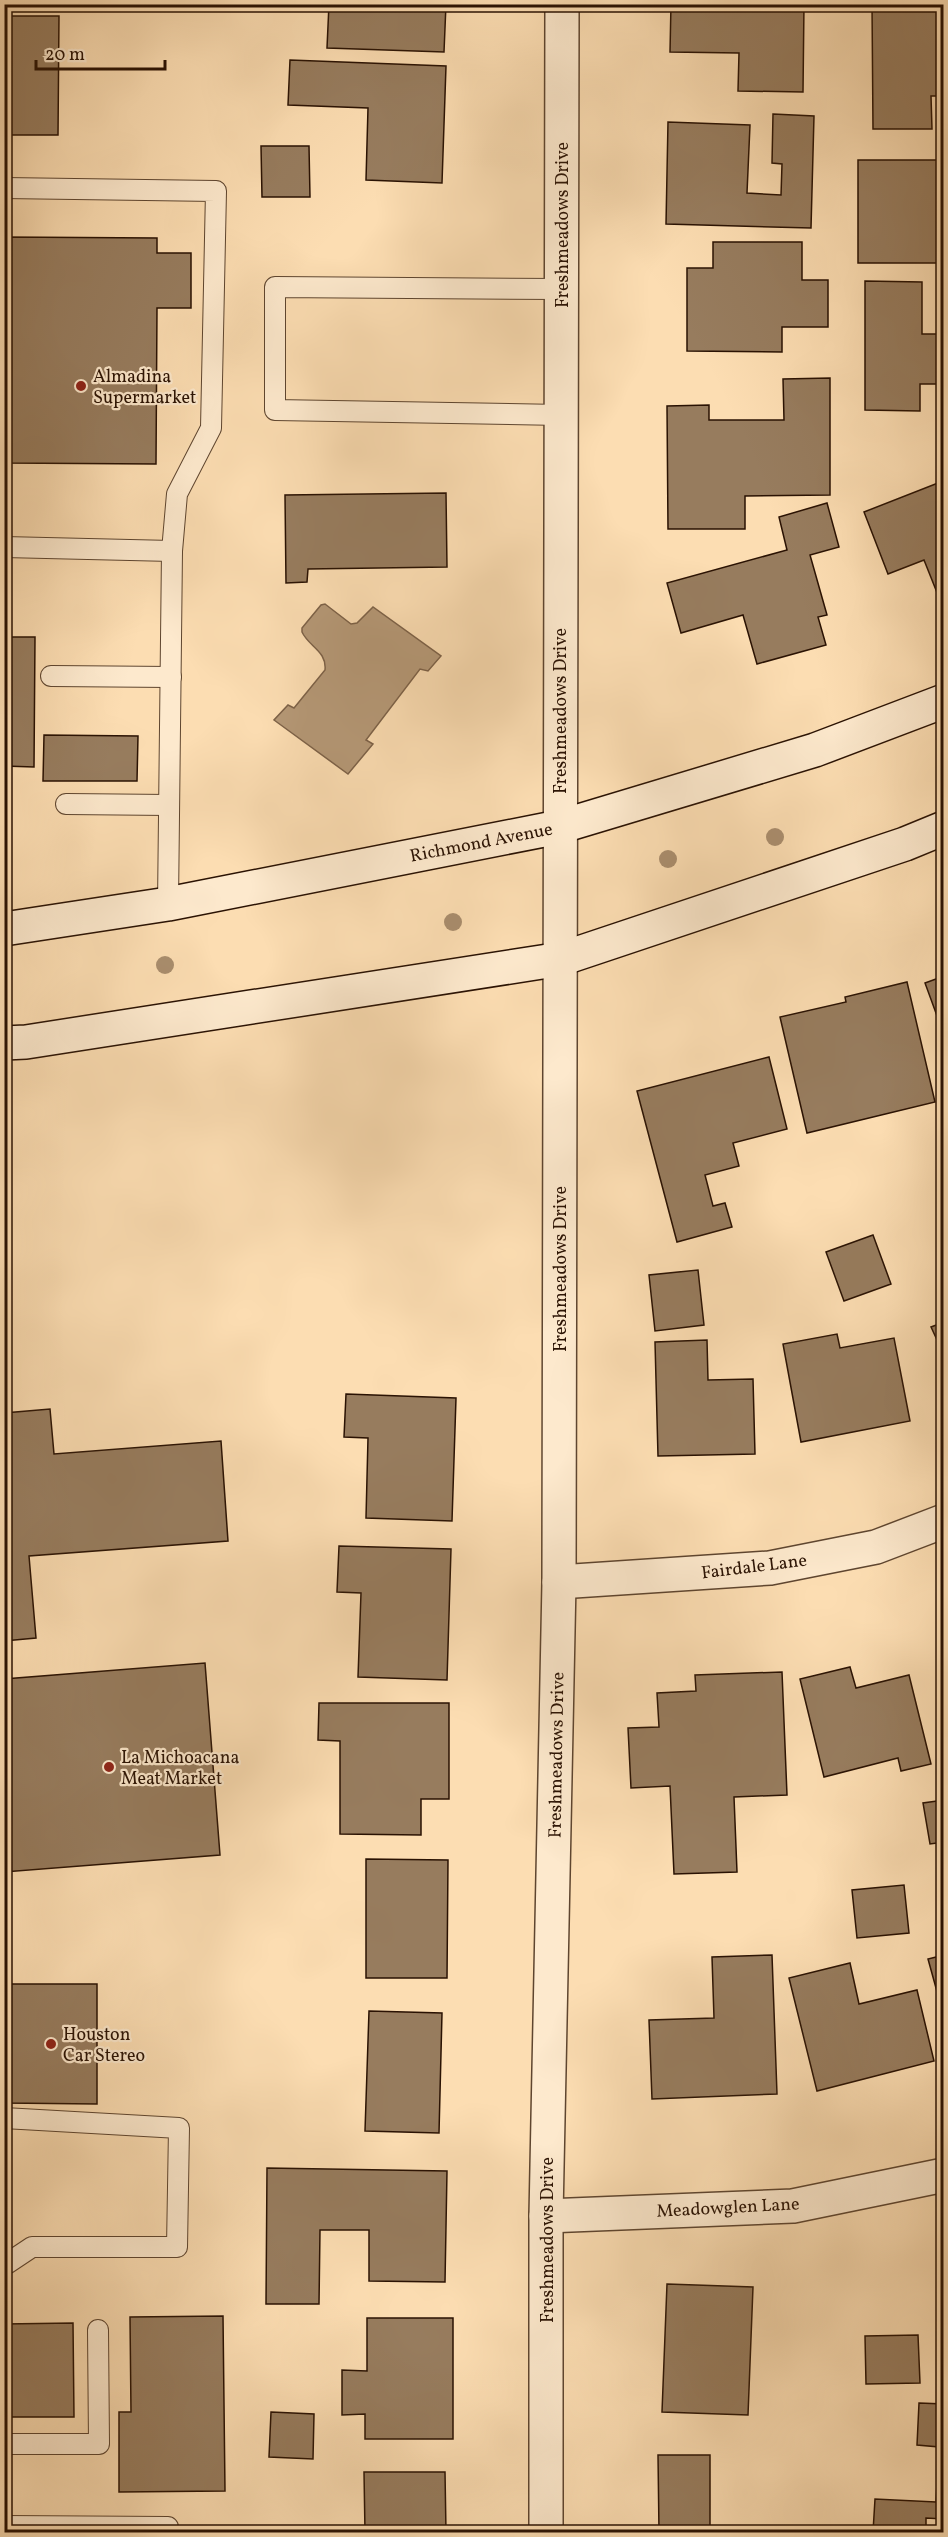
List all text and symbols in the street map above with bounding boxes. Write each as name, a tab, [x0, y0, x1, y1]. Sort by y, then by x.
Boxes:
scale bar	[36, 33, 165, 71]
text: 20 m	[45, 43, 85, 68]
street label: Freshmeadows Drive	[551, 142, 576, 308]
place label: Almadina Supermarket	[93, 365, 196, 411]
marker: Almadina Supermarket	[74, 379, 88, 393]
street label: Freshmeadows Drive	[549, 628, 574, 794]
street label: Richmond Avenue	[408, 817, 555, 870]
street label: Freshmeadows Drive	[549, 1186, 574, 1352]
street label: Fairdale Lane	[700, 1549, 808, 1586]
street label: Freshmeadows Drive	[544, 1672, 571, 1838]
place label: La Michoacana Meat Market	[121, 1746, 239, 1792]
marker: La Michoacana Meat Market	[102, 1760, 116, 1774]
place label: Houston Car Stereo	[63, 2023, 145, 2069]
marker: Houston Car Stereo	[44, 2037, 58, 2051]
street label: Freshmeadows Drive	[536, 2157, 561, 2323]
street label: Meadowglen Lane	[656, 2192, 800, 2225]

